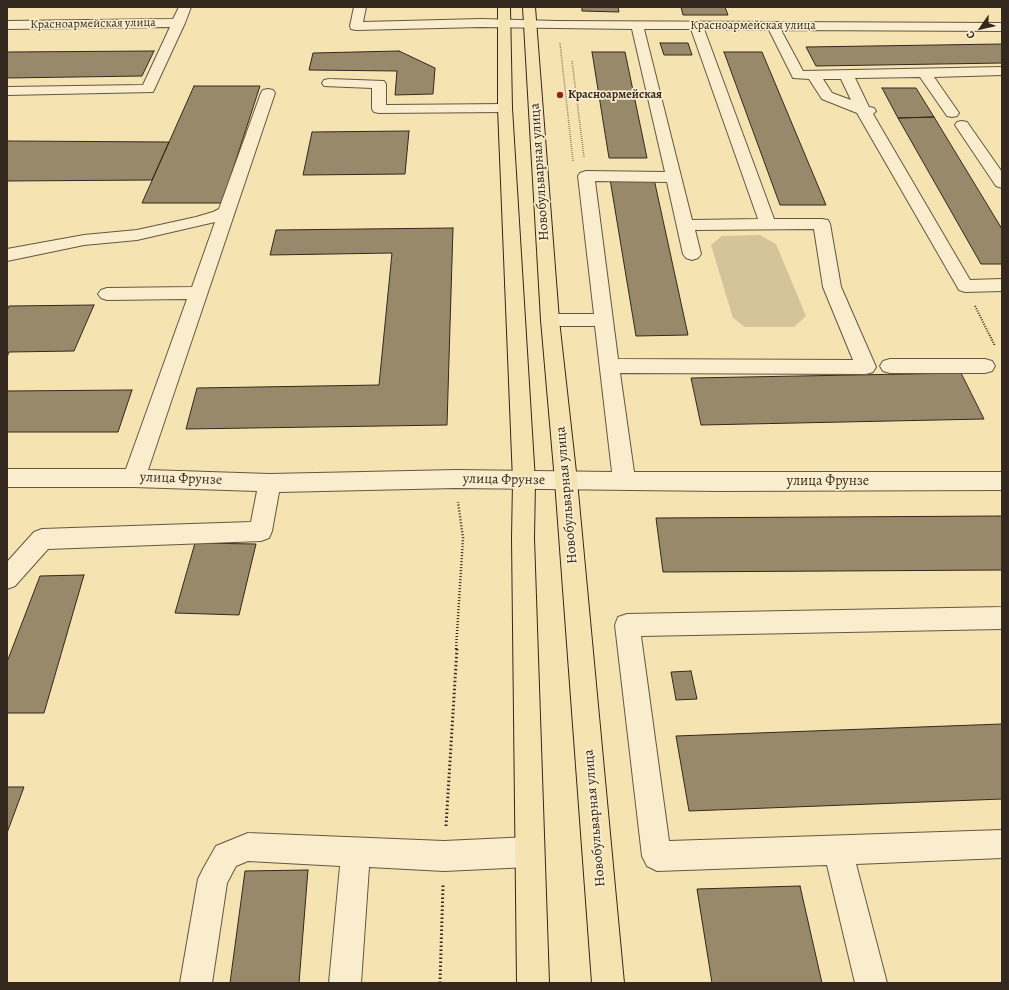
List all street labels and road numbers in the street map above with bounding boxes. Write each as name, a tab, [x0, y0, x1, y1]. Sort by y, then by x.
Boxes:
street label: Красноармейская улица	[30, 16, 156, 32]
street label: Красноармейская улица	[690, 19, 816, 33]
street label: Новобульварная улица	[527, 103, 553, 241]
street label: Новобульварная улица	[553, 426, 581, 564]
street label: улица Фрунзе	[140, 469, 222, 489]
street label: улица Фрунзе	[463, 471, 545, 489]
street label: улица Фрунзе	[787, 474, 869, 490]
street label: Новобульварная улица	[581, 749, 609, 887]

